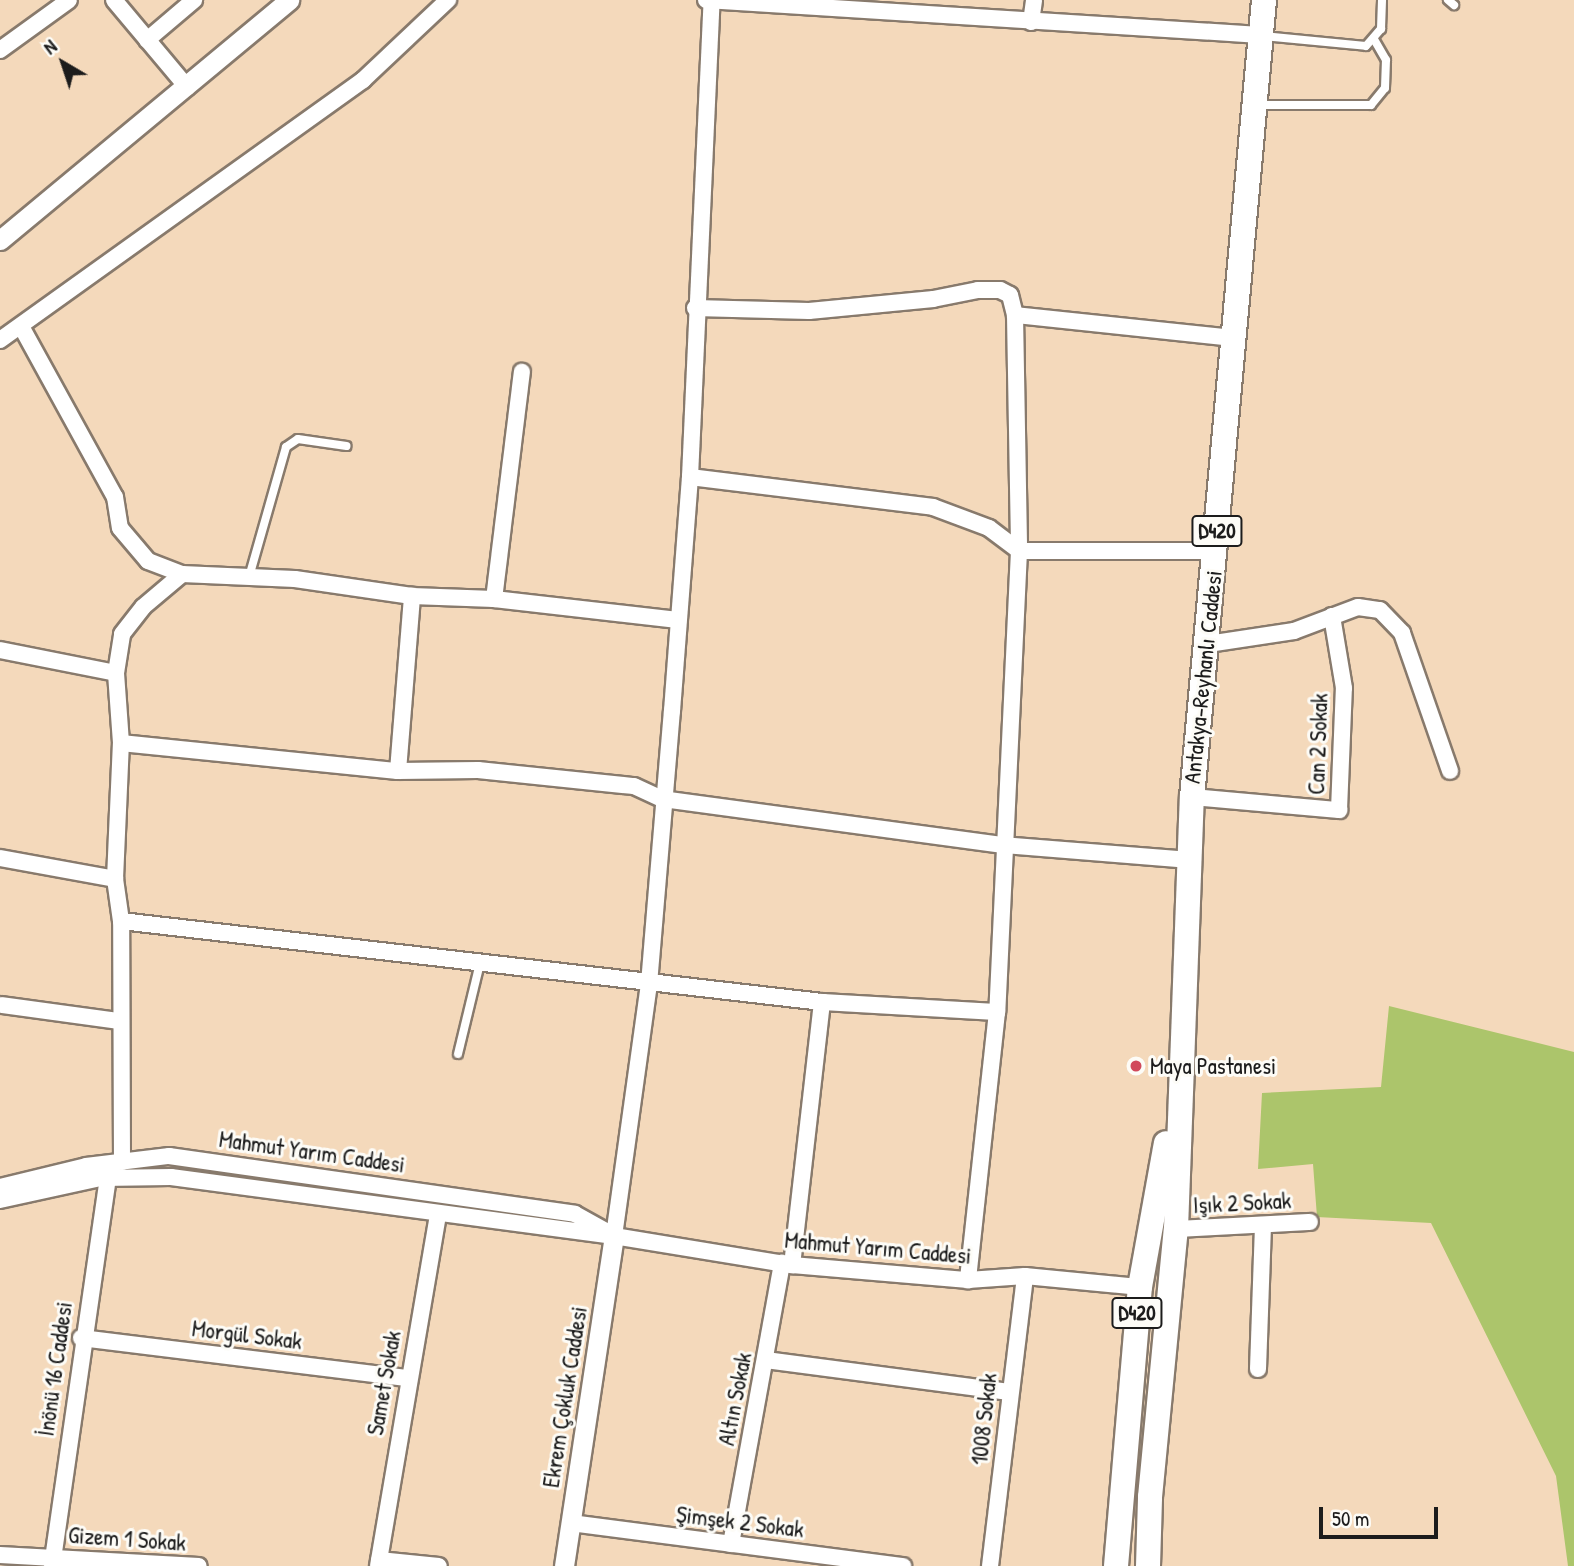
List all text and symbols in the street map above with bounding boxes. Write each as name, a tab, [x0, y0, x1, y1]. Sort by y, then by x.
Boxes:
north arrow	[28, 28, 98, 98]
text: N	[38, 33, 62, 60]
road number: D420	[1191, 514, 1243, 548]
street label: Antakya-Reyhanlı Caddesi	[1178, 569, 1228, 785]
street label: Can 2 Sokak	[1302, 693, 1334, 795]
place label: Maya Pastanesi	[1150, 1052, 1276, 1080]
marker: Maya Pastanesi	[1128, 1058, 1144, 1074]
street label: Mahmut Yarım Caddesi	[217, 1125, 407, 1179]
street label: Işık 2 Sokak	[1192, 1187, 1292, 1219]
street label: Mahmut Yarım Caddesi	[784, 1226, 972, 1270]
road number: D420	[1111, 1296, 1163, 1330]
street label: İnönü 16 Caddesi	[32, 1300, 78, 1438]
street label: Ekrem Çokluk Caddesi	[537, 1304, 593, 1490]
street label: Morgül Sokak	[190, 1315, 304, 1355]
street label: Samet Sokak	[361, 1329, 407, 1437]
street label: Altın Sokak	[712, 1350, 758, 1448]
street label: 1008 Sokak	[965, 1372, 1003, 1466]
scale bar	[1322, 1492, 1441, 1536]
street label: Şimşek 2 Sokak	[675, 1500, 805, 1544]
text: 50 m	[1332, 1504, 1369, 1533]
street label: Gizem 1 Sokak	[67, 1521, 187, 1557]

